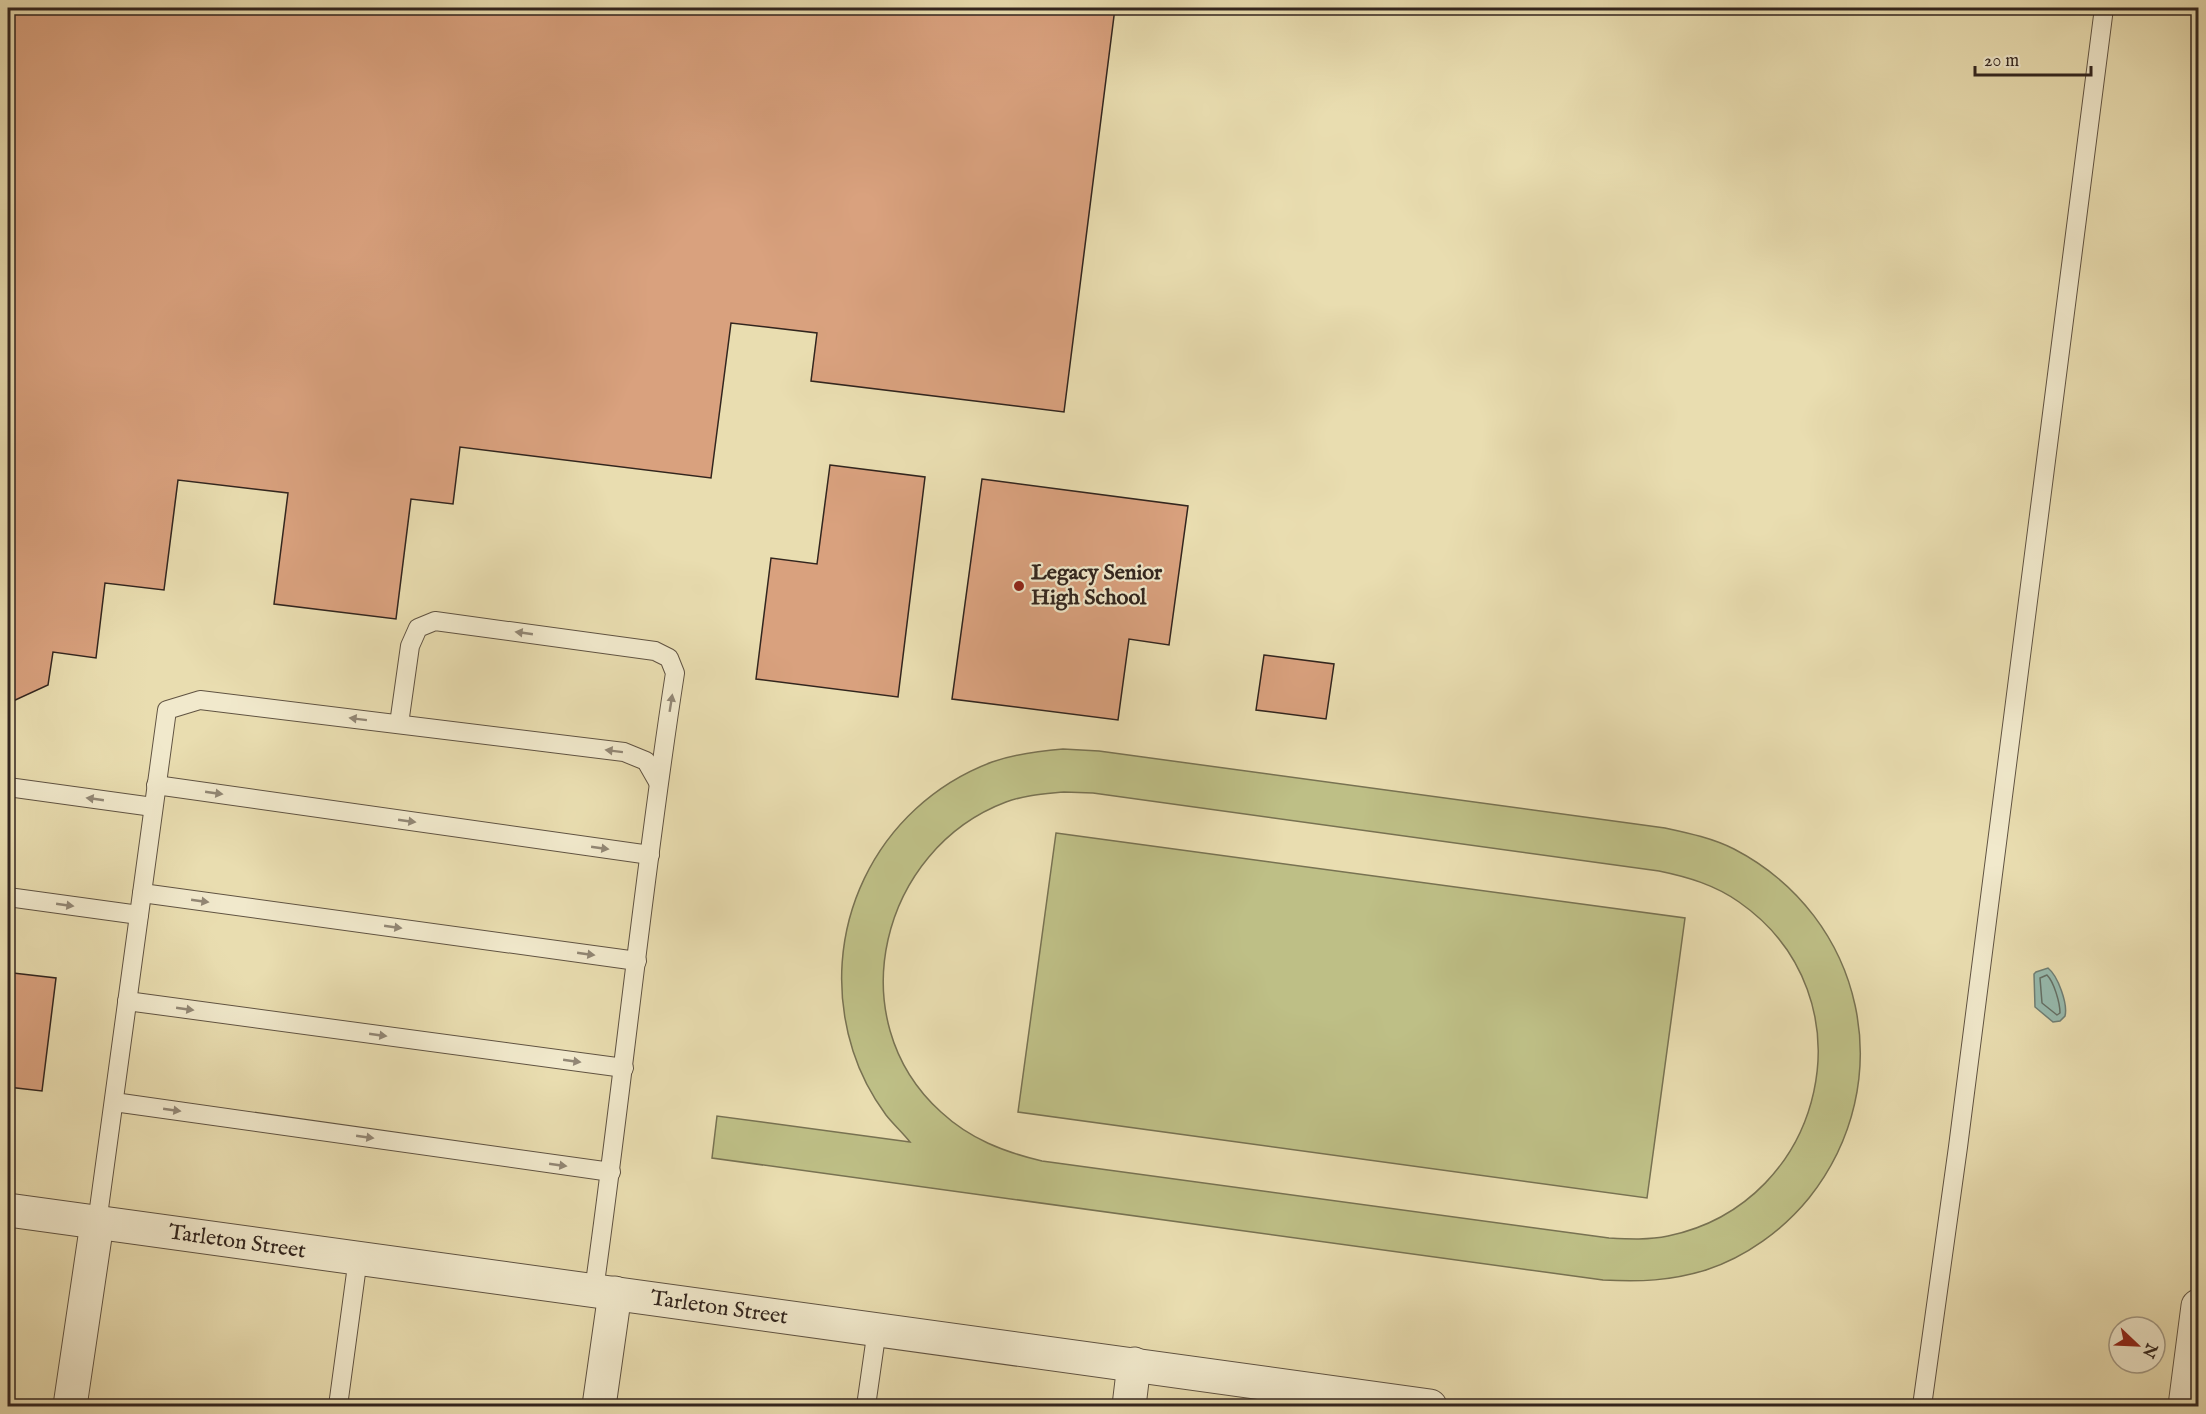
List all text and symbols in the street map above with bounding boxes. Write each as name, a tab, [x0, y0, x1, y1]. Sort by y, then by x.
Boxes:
scale bar	[1975, 39, 2090, 77]
text: 20 m	[1984, 50, 2019, 73]
place label: Legacy Senior High School	[1031, 559, 1163, 612]
marker: Legacy Senior High School	[1012, 579, 1026, 593]
one-way arrow	[514, 629, 533, 638]
one-way arrow	[666, 694, 675, 713]
one-way arrow	[348, 714, 367, 724]
one-way arrow	[604, 746, 623, 755]
one-way arrow	[205, 788, 224, 797]
one-way arrow	[86, 794, 105, 804]
one-way arrow	[398, 816, 417, 825]
one-way arrow	[591, 844, 610, 853]
one-way arrow	[190, 896, 209, 905]
one-way arrow	[56, 900, 75, 910]
one-way arrow	[384, 923, 403, 932]
one-way arrow	[577, 949, 596, 958]
one-way arrow	[176, 1004, 195, 1013]
one-way arrow	[369, 1030, 388, 1040]
one-way arrow	[562, 1057, 581, 1066]
one-way arrow	[162, 1106, 181, 1115]
one-way arrow	[355, 1133, 374, 1142]
one-way arrow	[548, 1160, 567, 1169]
street label: Tarleton Street	[167, 1219, 308, 1266]
street label: Tarleton Street	[649, 1285, 790, 1332]
north arrow	[2107, 1315, 2167, 1375]
text: N	[2137, 1339, 2161, 1361]

